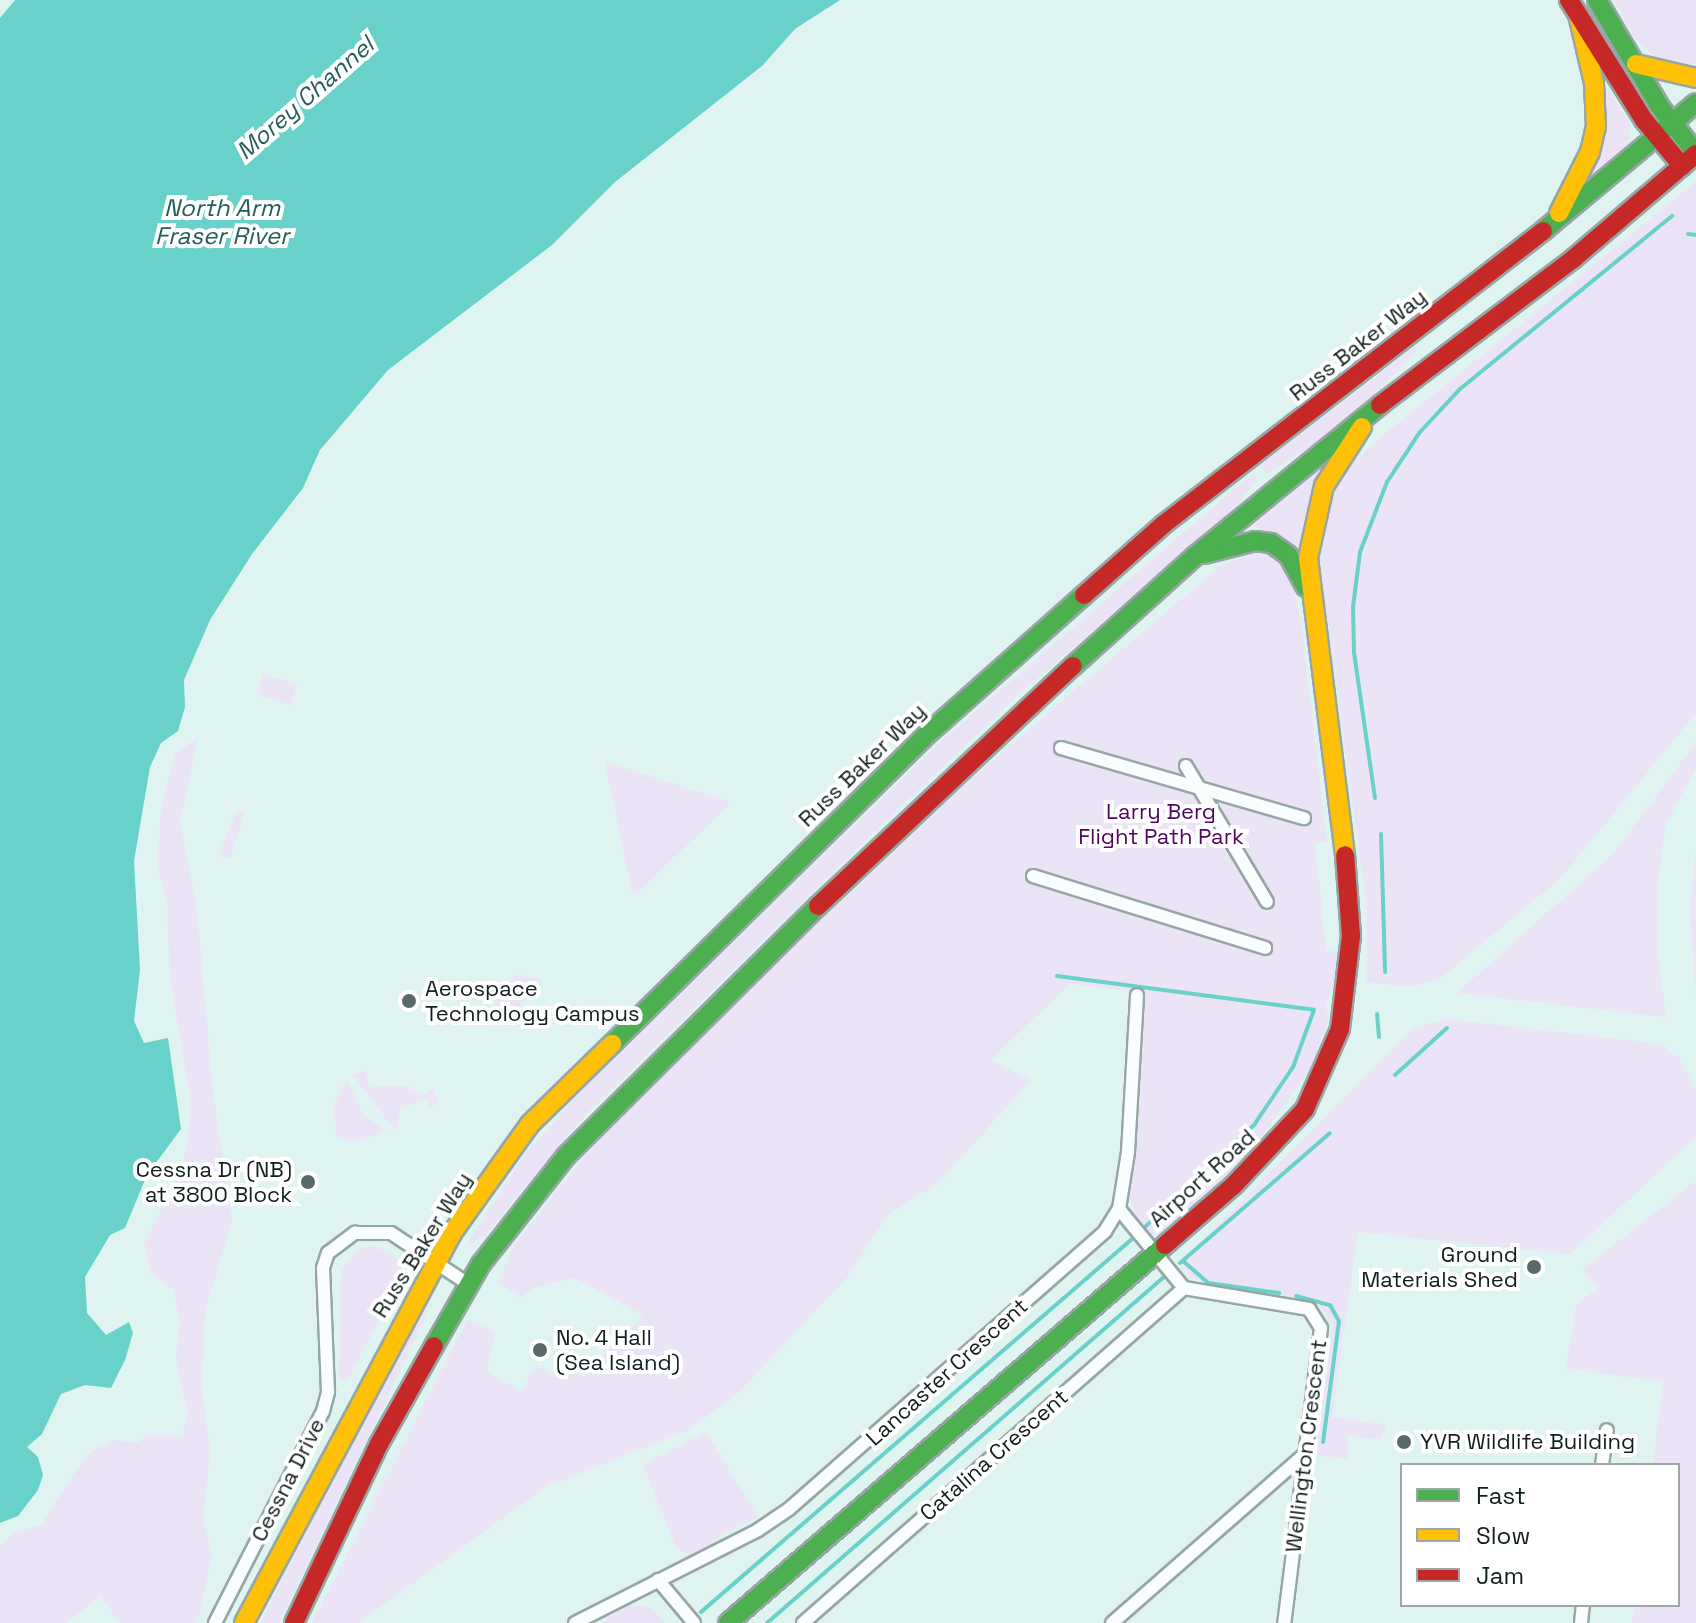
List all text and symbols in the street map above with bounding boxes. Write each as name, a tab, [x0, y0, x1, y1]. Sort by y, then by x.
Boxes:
water label: Morey Channel	[230, 30, 380, 166]
water label: North Arm Fraser River	[155, 194, 289, 250]
street label: Russ Baker Way	[1284, 283, 1432, 407]
street label: Russ Baker Way	[793, 698, 931, 832]
park label: Larry Berg Flight Path Park	[1078, 798, 1244, 850]
place label: Aerospace Technology Campus	[425, 975, 640, 1026]
marker: Aerospace Technology Campus	[400, 992, 418, 1010]
street label: Airport Road	[1144, 1124, 1260, 1232]
place label: Cessna Dr (NB) at 3800 Block	[136, 1156, 292, 1208]
street label: Russ Baker Way	[367, 1167, 477, 1323]
marker: Cessna Dr (NB) at 3800 Block	[299, 1173, 317, 1191]
place label: Ground Materials Shed	[1361, 1241, 1518, 1292]
marker: Ground Materials Shed	[1525, 1258, 1543, 1276]
street label: Lancaster Crescent	[861, 1293, 1033, 1451]
place label: No. 4 Hall (Sea Island)	[556, 1324, 680, 1376]
street label: Wellington Crescent	[1280, 1338, 1332, 1554]
marker: No. 4 Hall (Sea Island)	[531, 1341, 549, 1359]
street label: Catalina Crescent	[915, 1384, 1073, 1526]
street label: Cessna Drive	[246, 1414, 330, 1546]
place label: YVR Wildlife Building	[1420, 1429, 1635, 1455]
marker: YVR Wildlife Building	[1395, 1433, 1413, 1451]
legend	[1400, 1463, 1680, 1607]
text: Fast	[1476, 1480, 1526, 1511]
text: Slow	[1476, 1520, 1530, 1551]
text: Jam	[1476, 1560, 1524, 1591]

